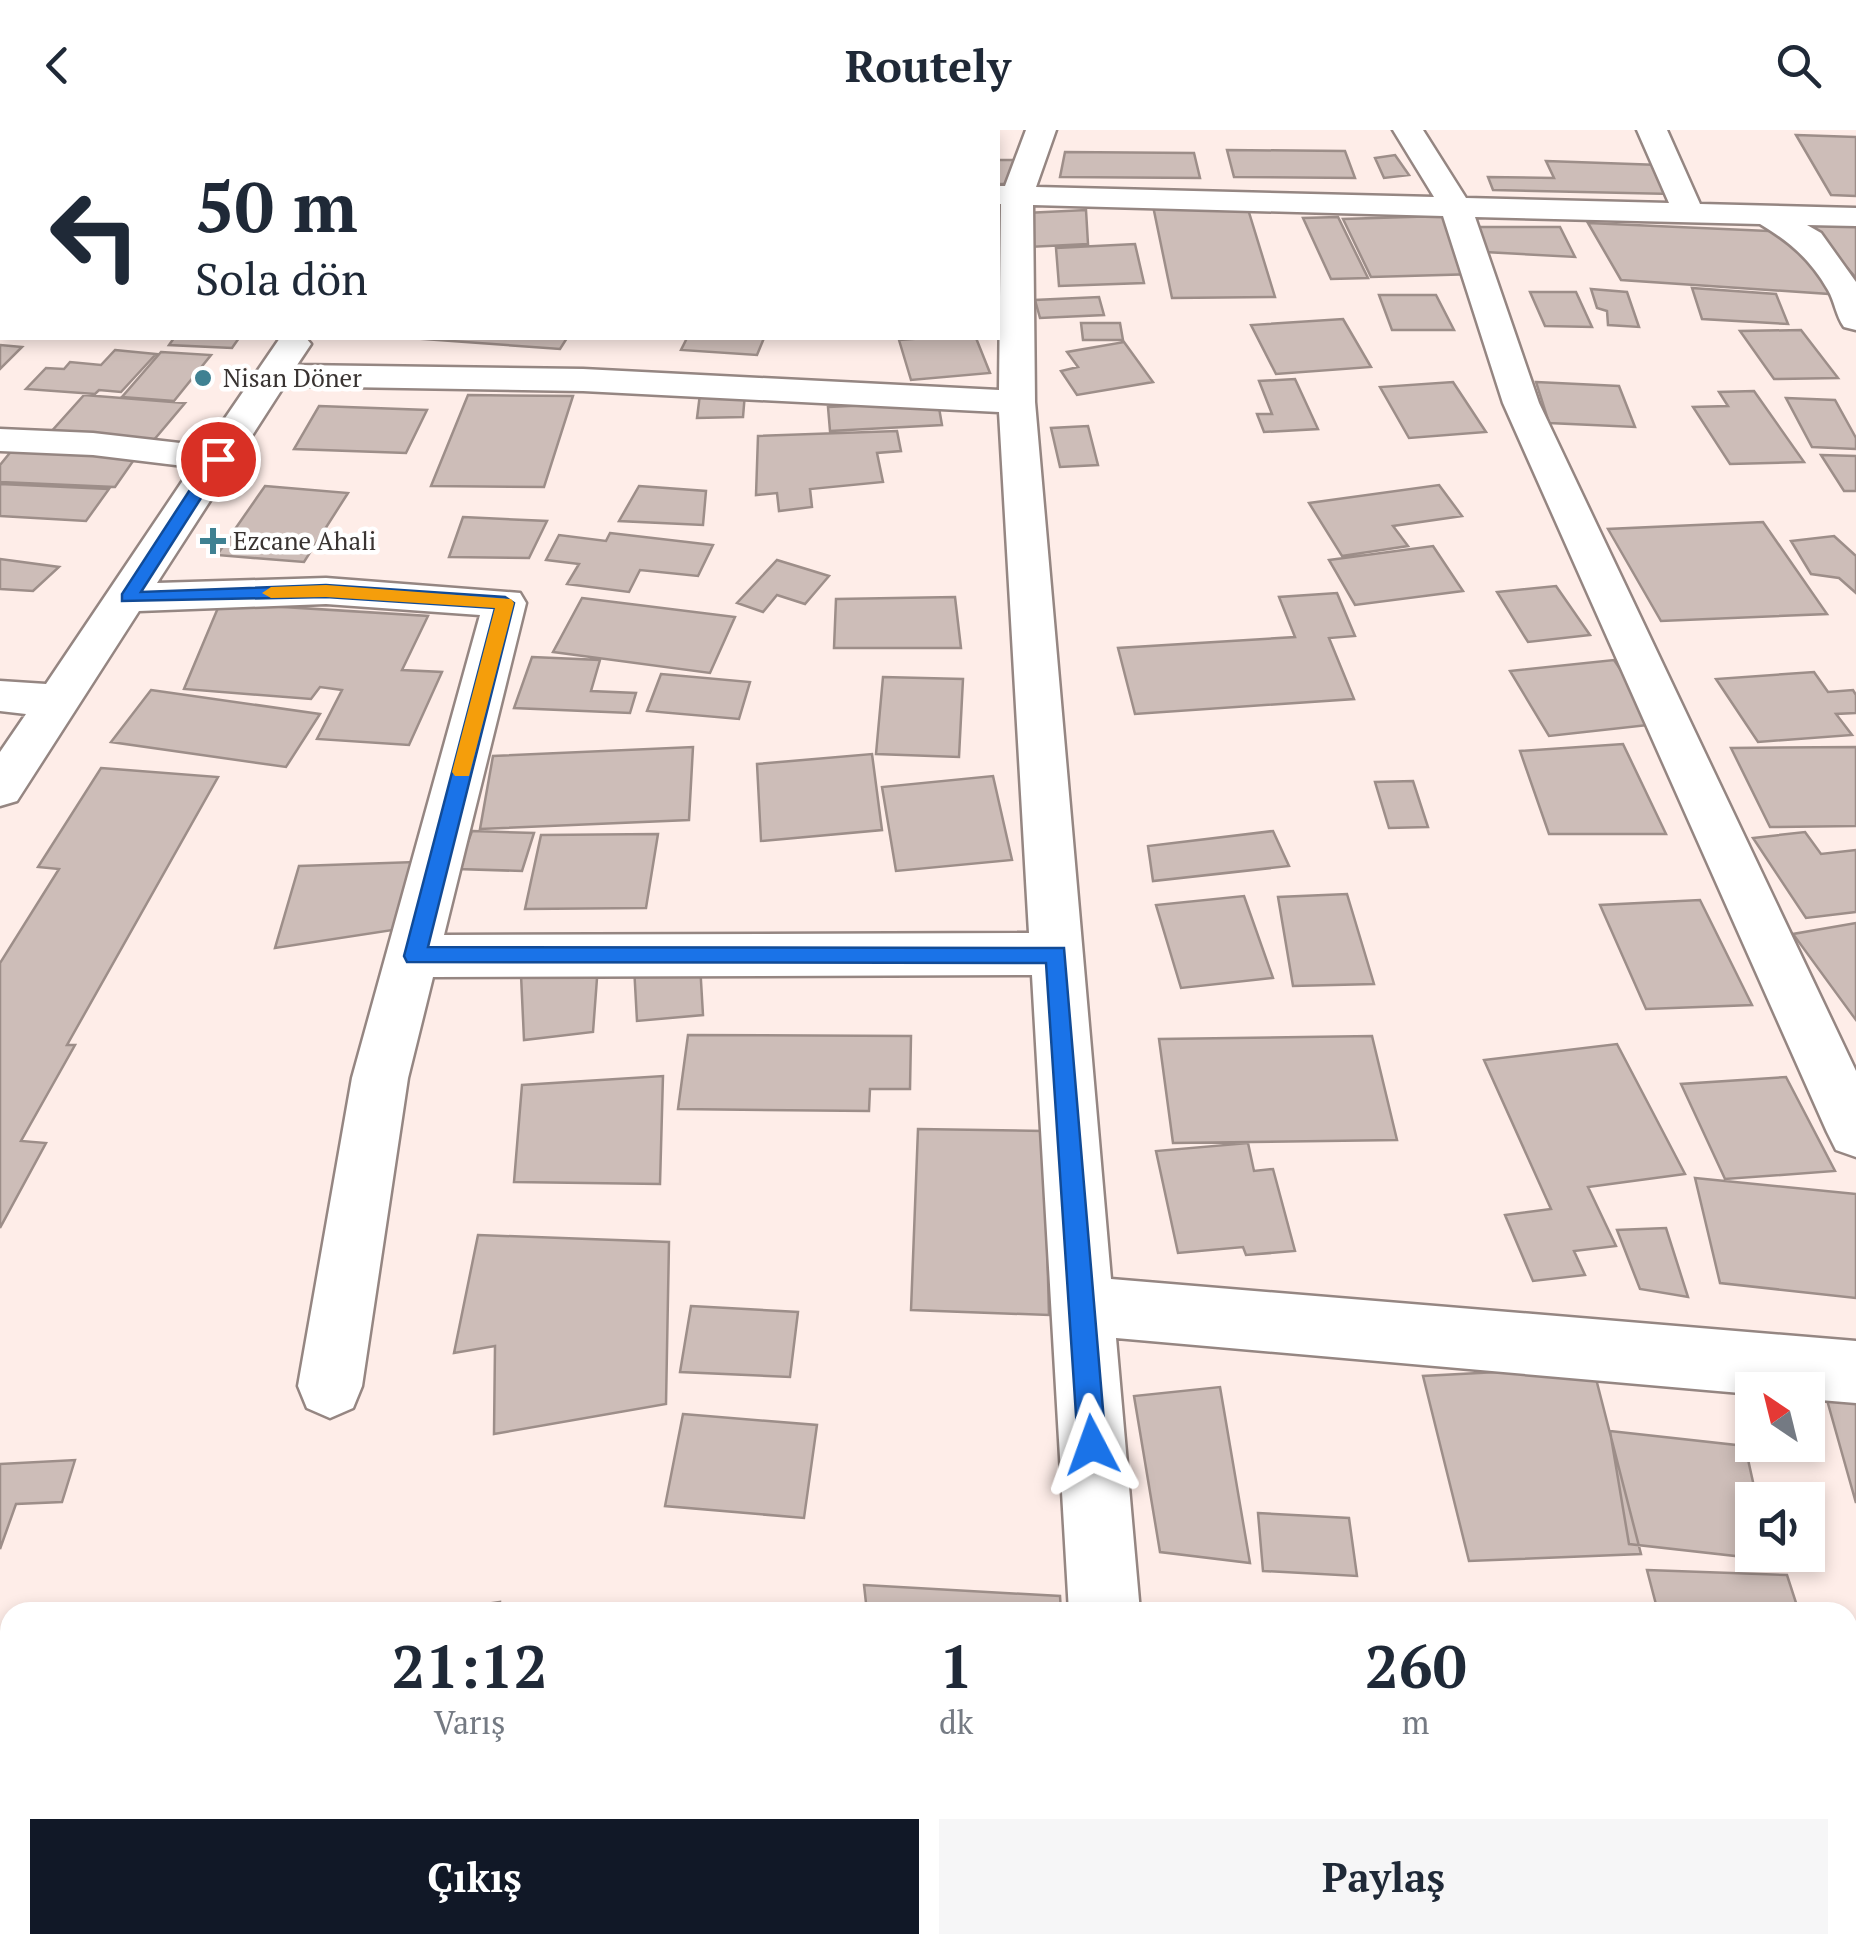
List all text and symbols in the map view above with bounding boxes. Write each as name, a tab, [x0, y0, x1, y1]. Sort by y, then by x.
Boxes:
text: Routely	[845, 35, 1011, 95]
icon: back	[30, 38, 85, 93]
icon: search	[1771, 38, 1826, 93]
text: 50 m	[195, 159, 358, 252]
icon: left	[30, 170, 160, 300]
text: Sola dön	[195, 248, 368, 308]
place label: Nisan Döner	[223, 361, 362, 394]
marker: Nisan Döner	[192, 367, 214, 389]
pin	[176, 417, 261, 502]
icon: arrive	[191, 432, 246, 487]
place label: Ezcane Ahali	[233, 524, 376, 557]
marker: Ezcane Ahali	[202, 530, 224, 552]
north arrow	[1735, 1372, 1825, 1462]
map controls	[1735, 1372, 1825, 1572]
position arrow	[1040, 1393, 1144, 1497]
button: sound	[1735, 1482, 1825, 1572]
text: 21:12	[391, 1626, 548, 1705]
text: 1	[939, 1626, 973, 1705]
text: 260	[1365, 1626, 1467, 1705]
text: Varış	[434, 1701, 505, 1743]
text: dk	[939, 1701, 973, 1743]
text: m	[1402, 1701, 1429, 1743]
button: Çıkış	[30, 1819, 919, 1934]
button: Paylaş	[939, 1819, 1828, 1934]

